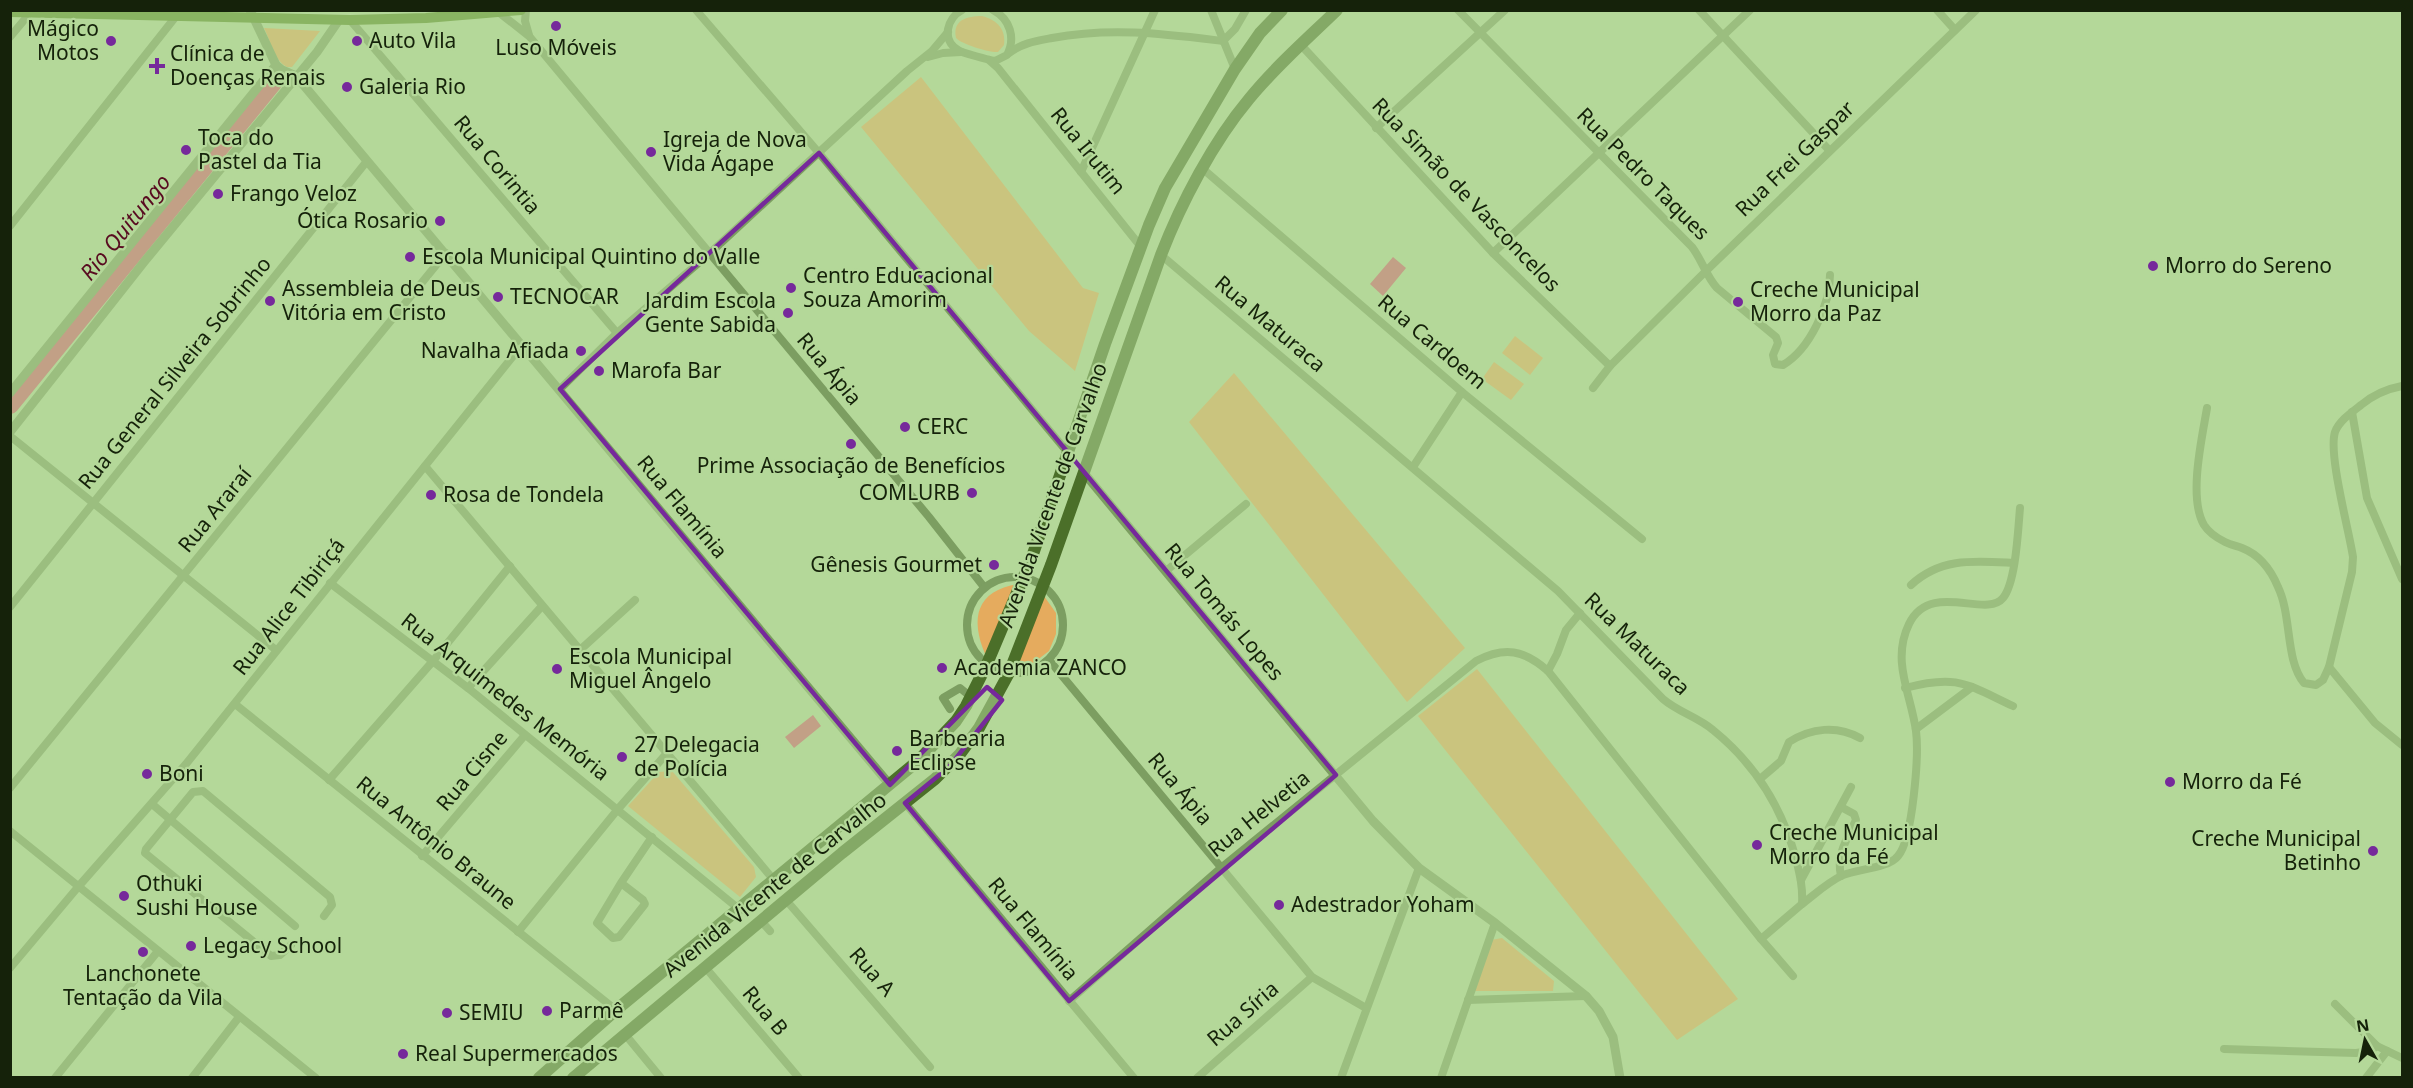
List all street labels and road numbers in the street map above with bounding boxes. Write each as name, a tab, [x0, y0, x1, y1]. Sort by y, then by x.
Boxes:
street label: Rua Simão de Vasconcelos	[1366, 91, 1567, 298]
street label: Rua Frei Gaspar	[1729, 94, 1860, 222]
street label: Rua Irutim	[1045, 101, 1133, 200]
street label: Rua Pedro Taques	[1571, 101, 1716, 246]
street label: Rua Corintia	[448, 109, 547, 220]
street label: Rua General Silveira Sobrinho	[72, 250, 277, 495]
street label: Rua Maturaca	[1209, 269, 1332, 378]
street label: Rua Cardoem	[1372, 288, 1493, 395]
street label: Rua Ápia	[791, 326, 868, 411]
street label: Avenida Vicente de Carvalho	[991, 358, 1113, 631]
street label: Rua Flamínia	[631, 449, 734, 564]
street label: Rua Araraí	[171, 460, 258, 558]
street label: Rua Alice Tibiriçá	[226, 532, 350, 681]
street label: Rua Tomás Lopes	[1159, 537, 1291, 686]
street label: Rua Maturaca	[1579, 586, 1697, 701]
street label: Rua Arquimedes Memória	[396, 606, 616, 786]
street label: Rua Cisne	[429, 724, 513, 816]
street label: Rua Ápia	[1142, 746, 1219, 831]
street label: Rua Helvetia	[1202, 764, 1315, 863]
street label: Rua Antônio Braune	[351, 769, 522, 915]
street label: Avenida Vicente de Carvalho	[657, 785, 892, 983]
street label: Rua Flamínia	[982, 871, 1085, 986]
street label: Rua A	[844, 941, 902, 1002]
street label: Rua Síria	[1201, 974, 1284, 1052]
street label: Rua B	[737, 980, 795, 1041]

